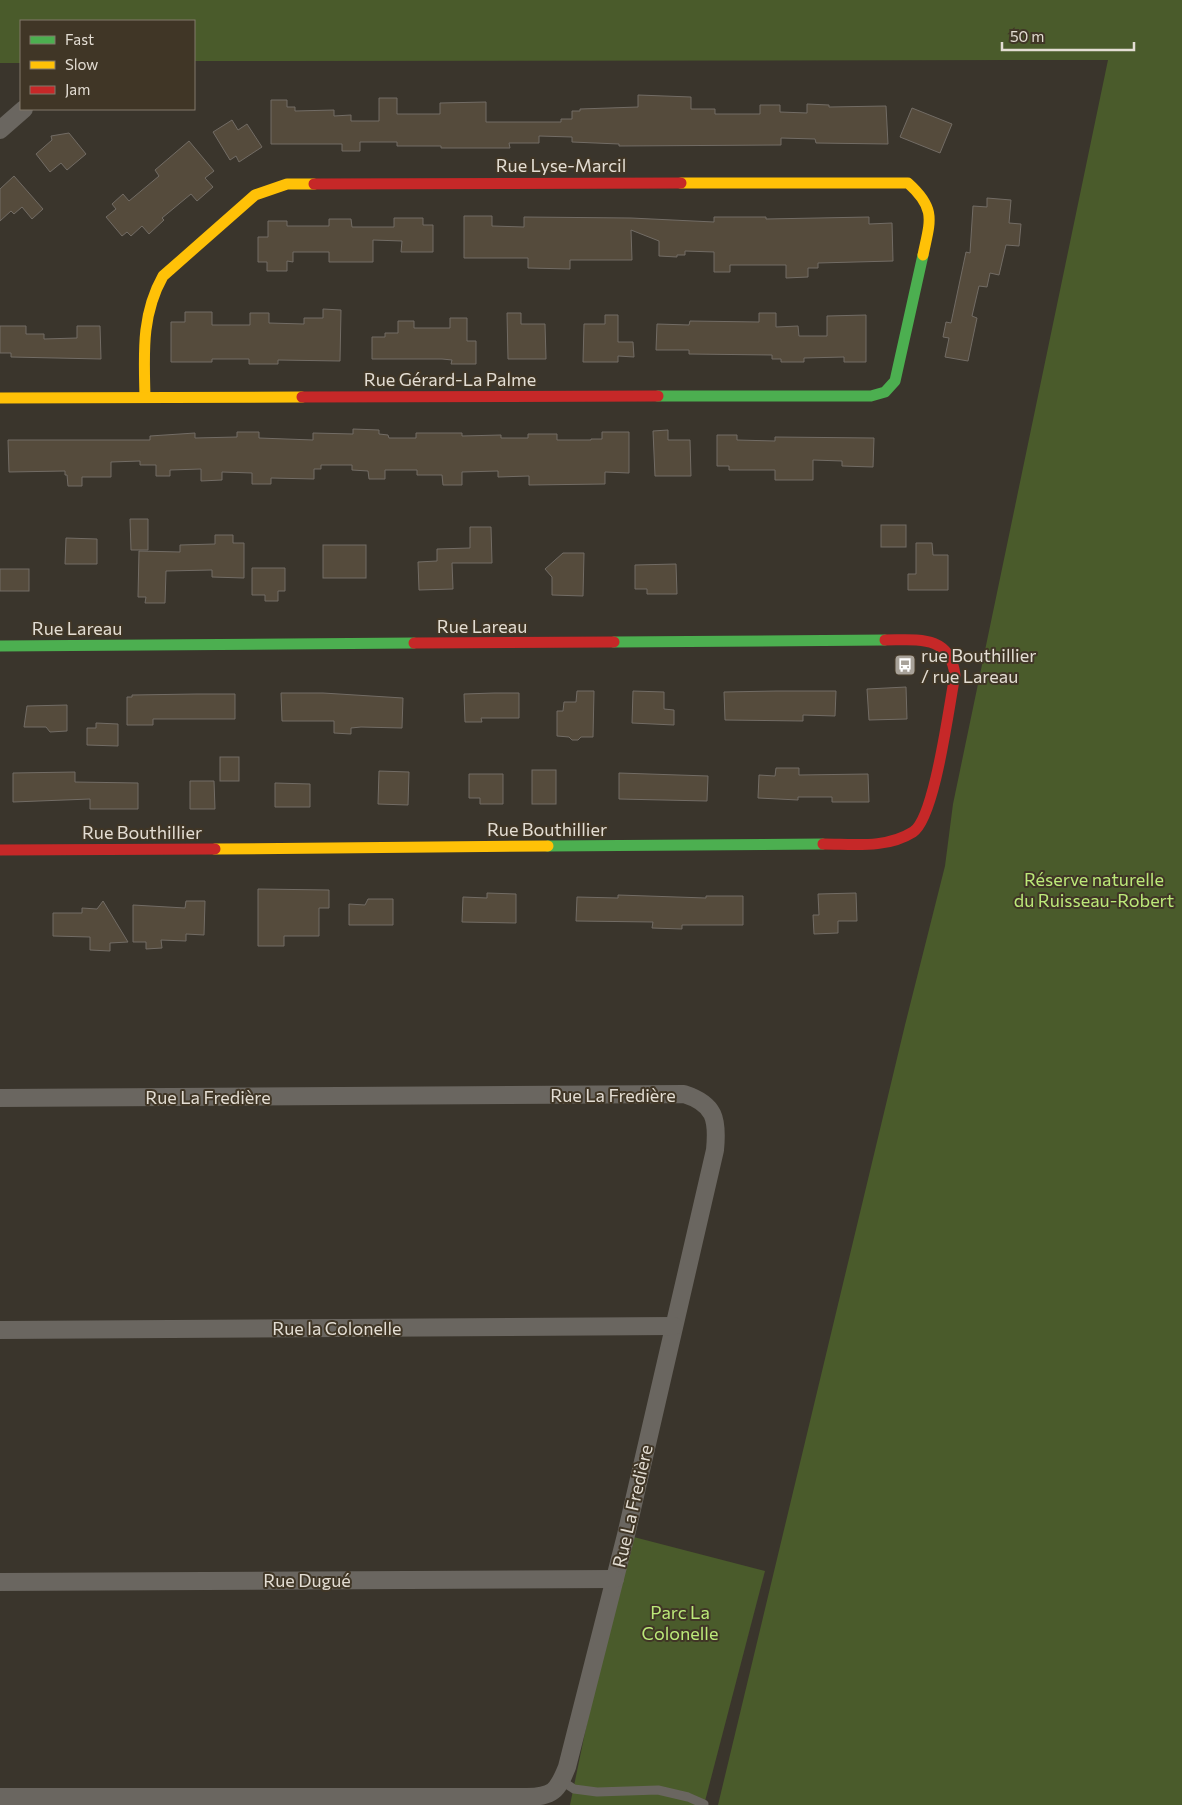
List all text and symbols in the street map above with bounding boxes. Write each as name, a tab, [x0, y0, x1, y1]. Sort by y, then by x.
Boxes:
legend	[20, 20, 195, 110]
scale bar	[1002, 20, 1134, 52]
text: 50 m	[1010, 27, 1044, 45]
text: Fast	[65, 30, 94, 48]
text: Slow	[65, 55, 98, 73]
text: Jam	[65, 80, 90, 98]
street label: Rue Lyse-Marcil	[496, 154, 626, 176]
street label: Rue Gérard-La Palme	[364, 368, 536, 390]
street label: Rue Lareau	[437, 615, 527, 637]
street label: Rue Lareau	[32, 617, 122, 639]
place label: rue Bouthillier / rue Lareau	[921, 644, 1036, 687]
bus stop icon: rue Bouthillier / rue Lareau	[893, 653, 917, 677]
street label: Rue Bouthillier	[487, 818, 607, 840]
street label: Rue Bouthillier	[82, 821, 202, 843]
park label: Réserve naturelle du Ruisseau-Robert	[1014, 868, 1174, 911]
street label: Rue La Fredière	[550, 1084, 676, 1106]
street label: Rue La Fredière	[145, 1086, 271, 1108]
street label: Rue la Colonelle	[272, 1317, 402, 1339]
street label: Rue La Fredière	[607, 1442, 657, 1570]
street label: Rue Dugué	[263, 1569, 351, 1591]
park label: Parc La Colonelle	[642, 1601, 718, 1644]

